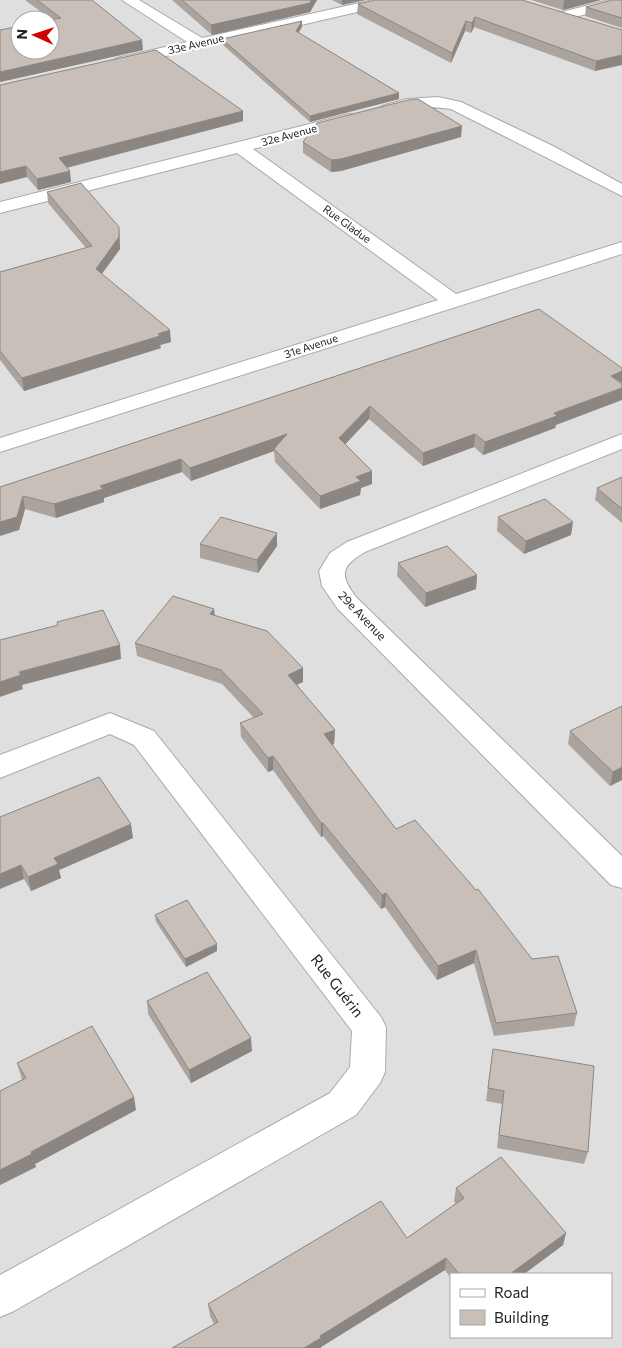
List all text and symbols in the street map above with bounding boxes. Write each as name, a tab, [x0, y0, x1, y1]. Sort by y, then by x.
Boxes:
north arrow	[10, 10, 60, 60]
text: N	[13, 29, 30, 40]
street label: 33e Avenue	[167, 31, 225, 56]
street label: 32e Avenue	[260, 121, 318, 148]
street label: Rue Gladue	[321, 202, 374, 246]
street label: 31e Avenue	[282, 331, 339, 360]
street label: 29e Avenue	[336, 588, 389, 643]
street label: Rue Guérin	[308, 950, 368, 1020]
legend	[450, 1273, 612, 1338]
text: Road	[494, 1283, 529, 1301]
text: Building	[494, 1308, 549, 1326]

